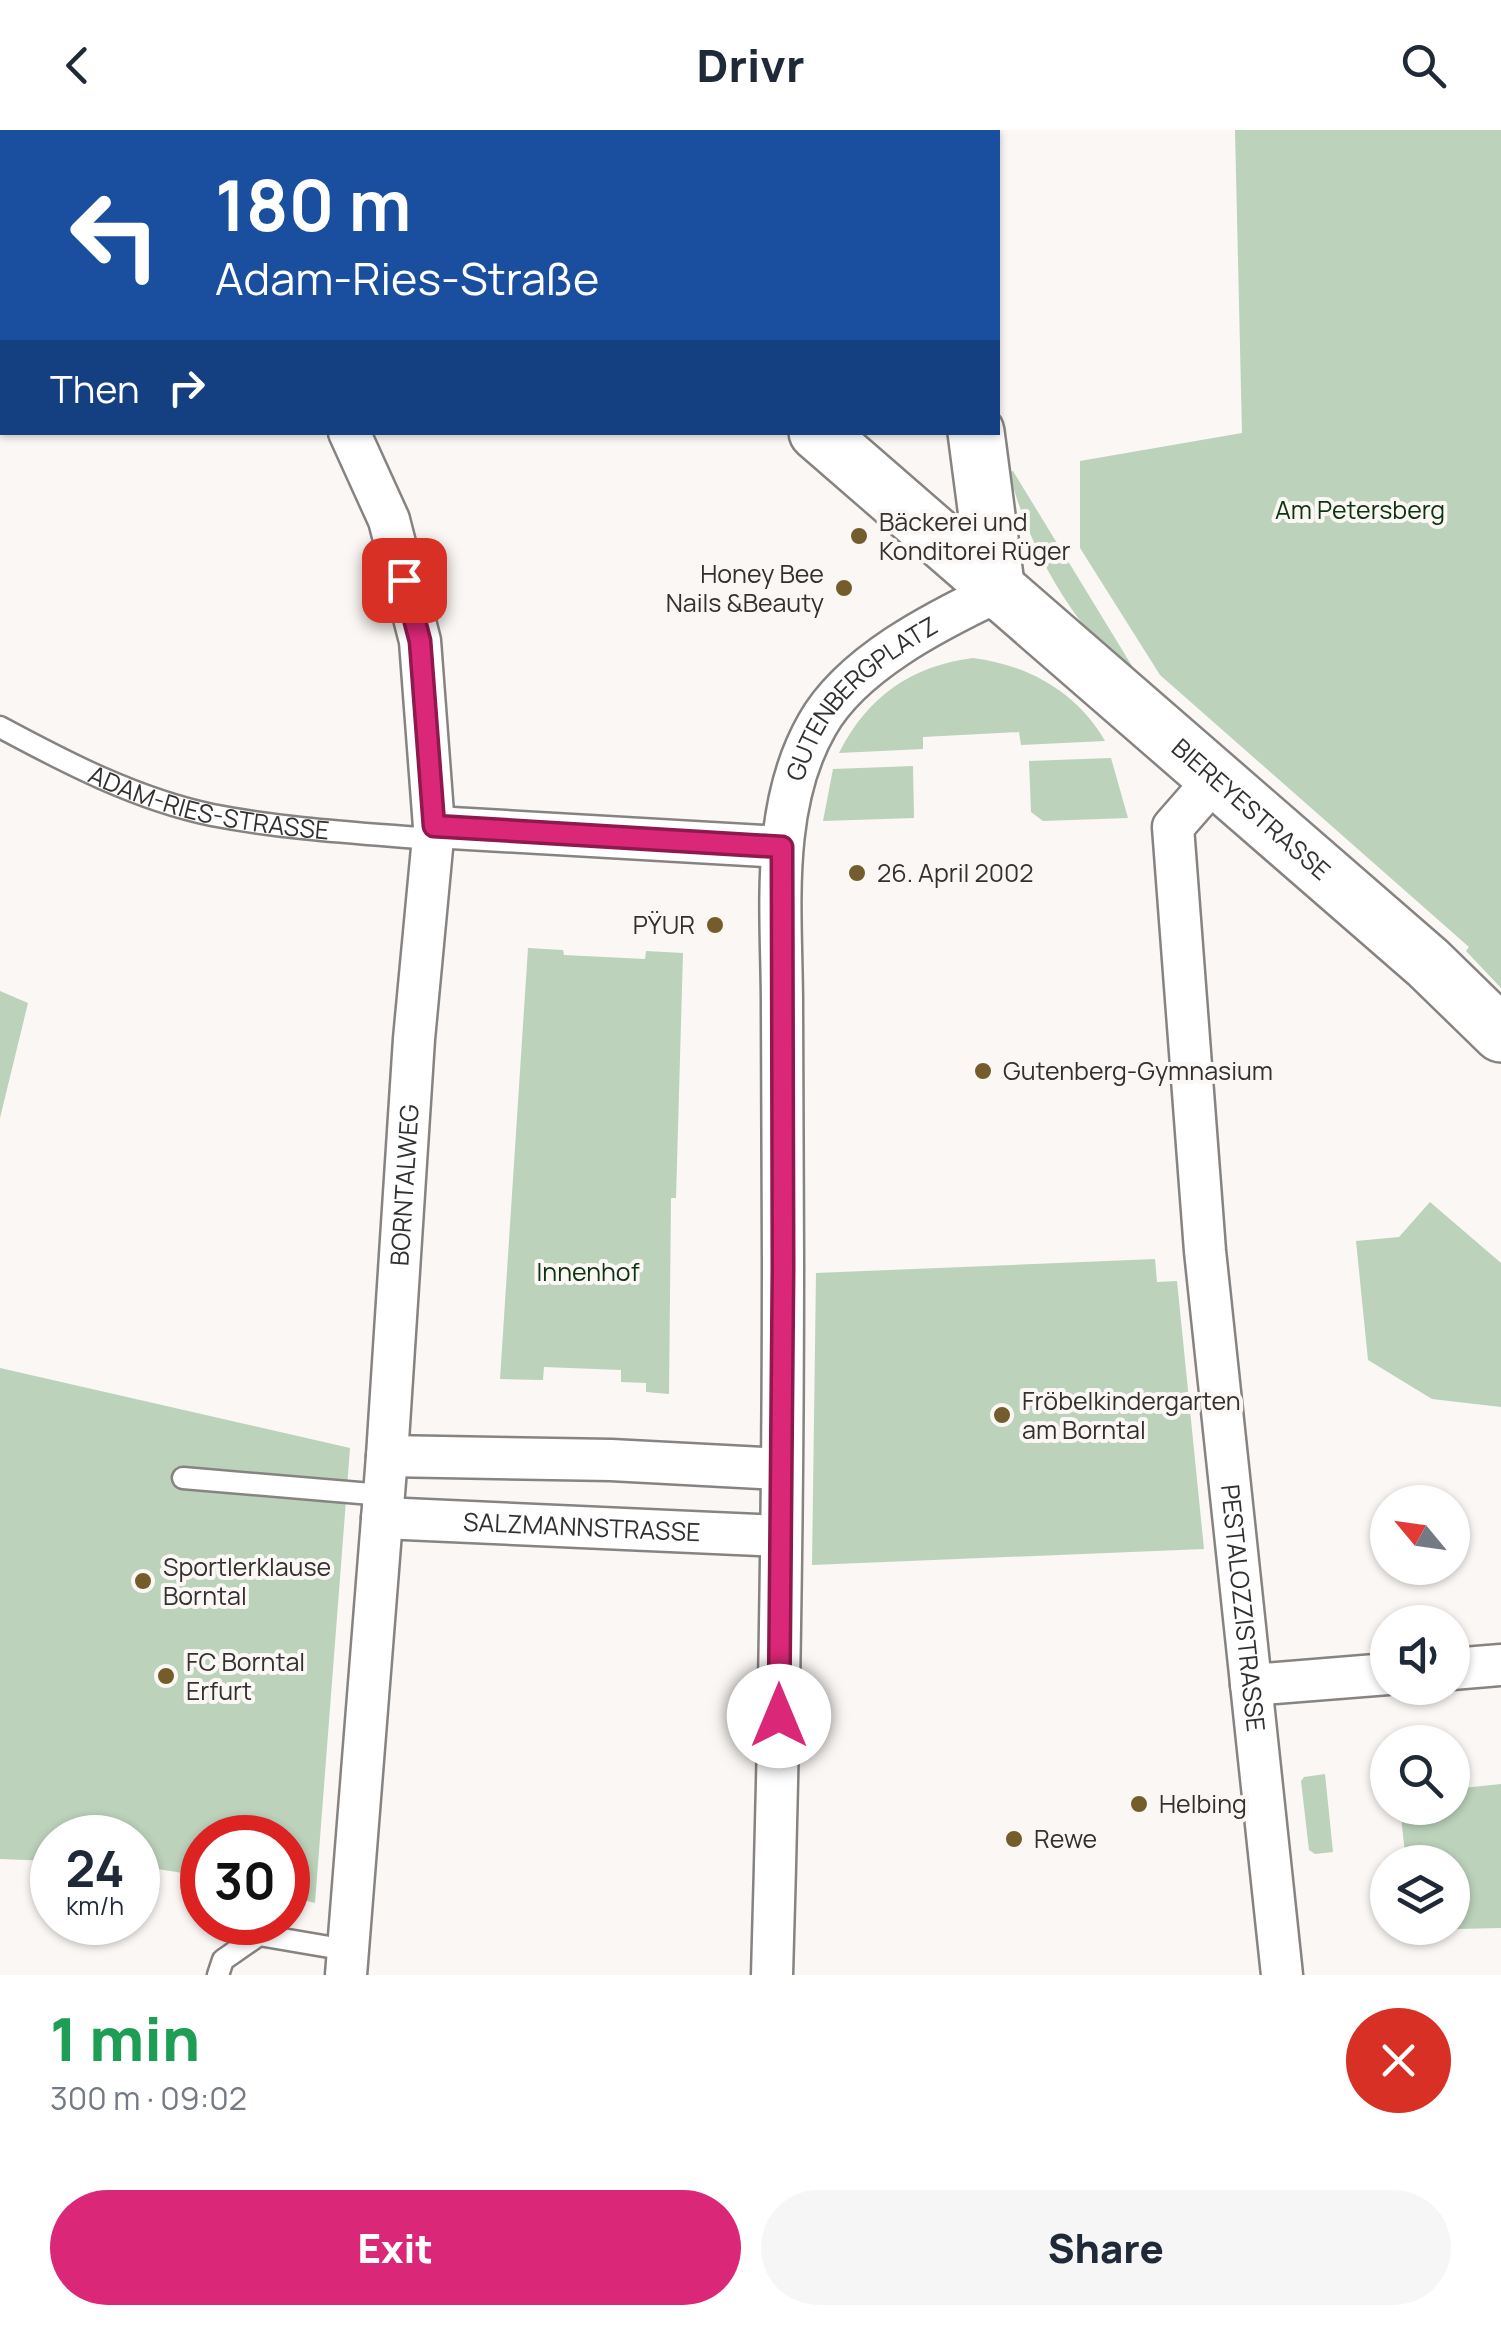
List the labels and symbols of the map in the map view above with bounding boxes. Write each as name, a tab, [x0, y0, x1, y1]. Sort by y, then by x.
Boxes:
park label: Am Petersberg	[1275, 492, 1445, 527]
place label: Bäckerei und Konditorei Rüger	[879, 504, 1071, 568]
marker: Bäckerei und Konditorei Rüger	[848, 525, 870, 547]
pin	[362, 538, 447, 623]
place label: Honey Bee Nails &Beauty	[666, 556, 824, 620]
marker: Honey Bee Nails &Beauty	[833, 577, 855, 599]
street label: GUTENBERGPLATZ	[777, 608, 943, 785]
street label: BIEREYESTRASSE	[1164, 730, 1338, 888]
street label: ADAM-RIES-STRASSE	[83, 757, 331, 848]
place label: 26. April 2002	[877, 855, 1033, 890]
marker: 26. April 2002	[846, 862, 868, 884]
place label: PŸUR	[633, 907, 695, 942]
marker: PŸUR	[704, 914, 726, 936]
place label: Gutenberg-Gymnasium	[1003, 1053, 1273, 1088]
marker: Gutenberg-Gymnasium	[972, 1060, 994, 1082]
street label: BORNTALWEG	[381, 1103, 427, 1267]
park label: Innenhof	[536, 1254, 640, 1289]
place label: Fröbelkindergarten am Borntal	[1022, 1383, 1241, 1447]
marker: Fröbelkindergarten am Borntal	[991, 1404, 1013, 1426]
street label: PESTALOZZISTRASSE	[1213, 1483, 1274, 1733]
north arrow	[1370, 1485, 1470, 1585]
street label: SALZMANNSTRASSE	[462, 1504, 701, 1549]
place label: Sportlerklause Borntal	[163, 1549, 331, 1613]
marker: Sportlerklause Borntal	[132, 1570, 154, 1592]
place label: FC Borntal Erfurt	[186, 1644, 305, 1708]
position arrow	[727, 1664, 831, 1768]
marker: FC Borntal Erfurt	[155, 1665, 177, 1687]
place label: Helbing	[1159, 1786, 1247, 1821]
marker: Helbing	[1128, 1793, 1150, 1815]
speed limit sign: 30	[180, 1815, 310, 1945]
place label: Rewe	[1034, 1821, 1097, 1856]
marker: Rewe	[1003, 1828, 1025, 1850]

